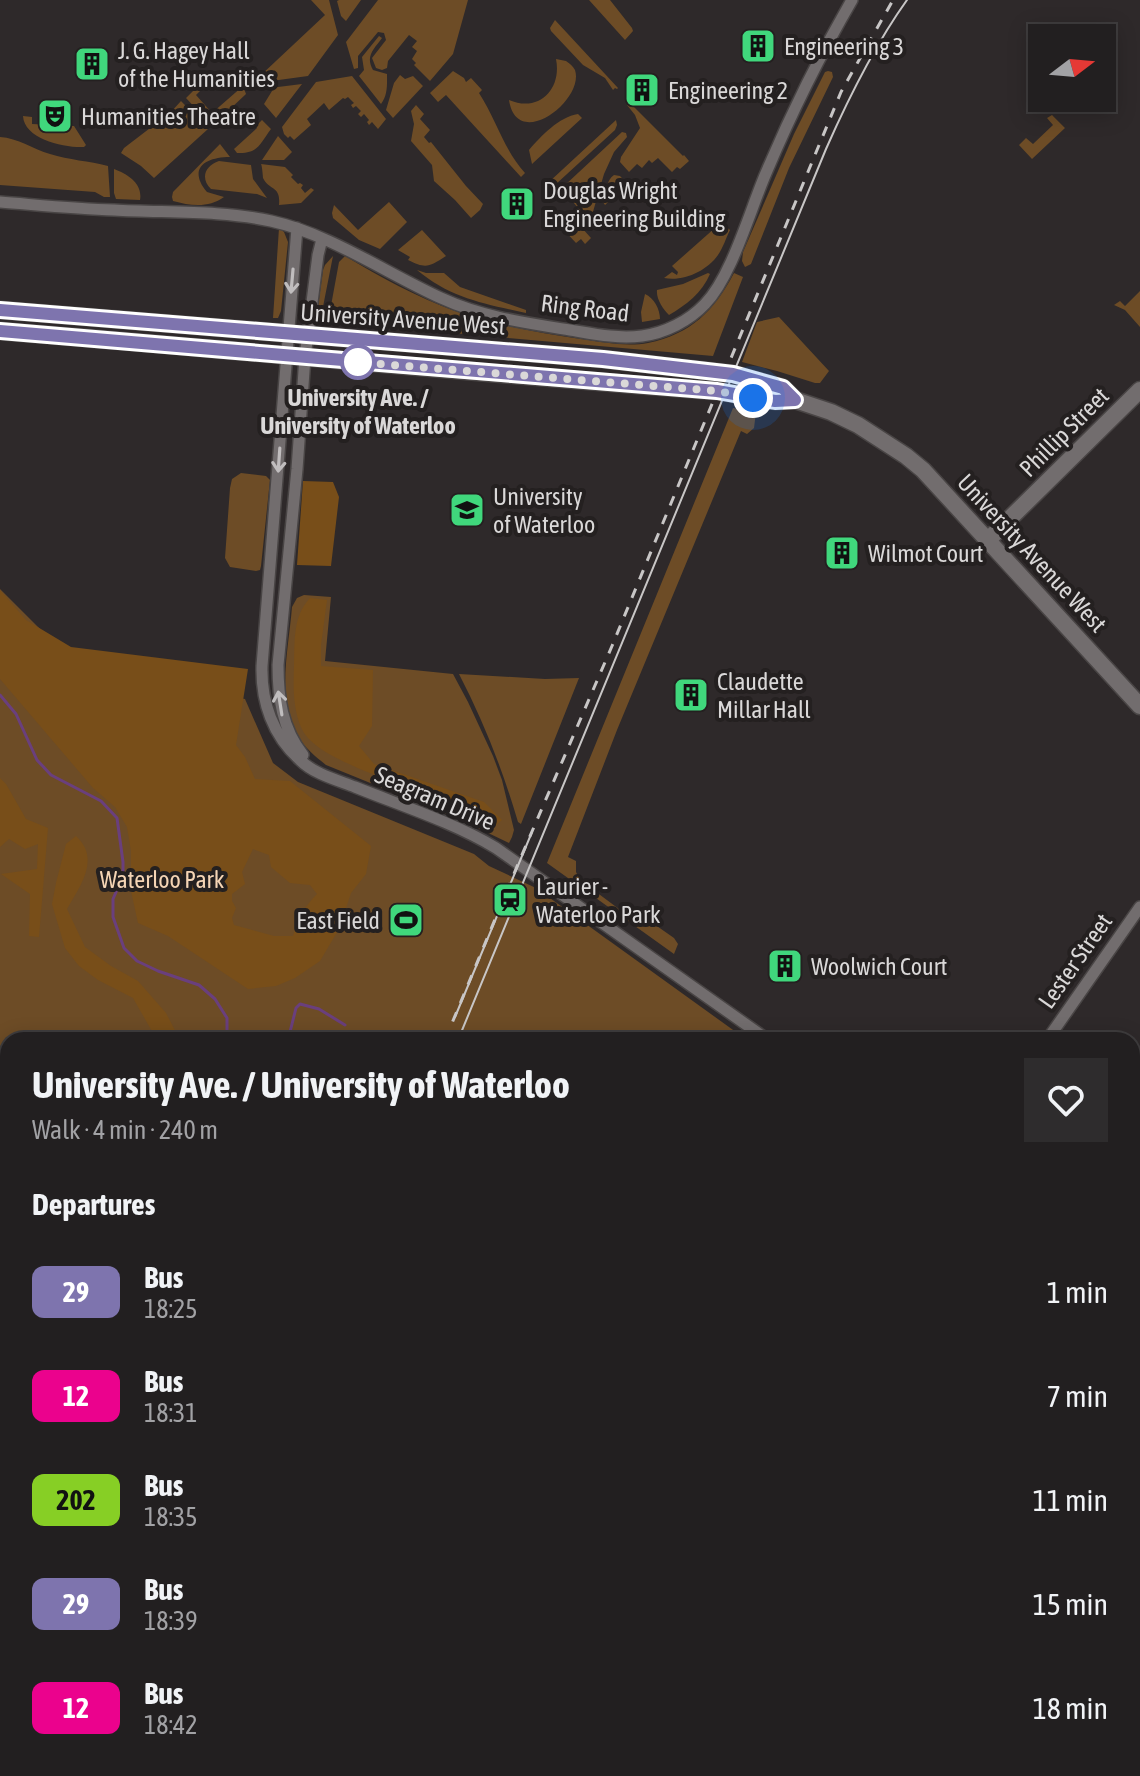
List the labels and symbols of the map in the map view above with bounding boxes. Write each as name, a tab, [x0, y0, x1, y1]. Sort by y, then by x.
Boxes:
north arrow	[1028, 24, 1116, 112]
building icon: Engineering 3	[739, 27, 777, 65]
place label: Engineering 3	[784, 33, 904, 60]
place label: J. G. Hagey Hall of the Humanities	[118, 37, 275, 92]
building icon: J. G. Hagey Hall of the Humanities	[73, 45, 111, 83]
building icon: Engineering 2	[623, 71, 661, 109]
place label: Engineering 2	[668, 77, 788, 104]
theatre icon: Humanities Theatre	[36, 97, 74, 135]
place label: Humanities Theatre	[81, 103, 256, 130]
place label: Douglas Wright Engineering Building	[543, 177, 726, 232]
building icon: Douglas Wright Engineering Building	[498, 185, 536, 223]
one-way arrow	[284, 267, 299, 294]
street label: Ring Road	[539, 289, 631, 327]
street label: University Avenue West	[299, 298, 507, 340]
marker: University Ave. / University of Waterloo	[341, 345, 375, 379]
your location	[733, 378, 773, 418]
street label: Phillip Street	[1014, 382, 1114, 482]
place label: University Ave. / University of Waterloo	[260, 384, 456, 439]
one-way arrow	[271, 446, 286, 473]
street label: University Avenue West	[952, 469, 1112, 637]
place label: University of Waterloo	[493, 483, 595, 538]
school or university icon: University of Waterloo	[448, 491, 486, 529]
building icon: Wilmot Court	[823, 534, 861, 572]
place label: Wilmot Court	[868, 540, 984, 567]
place label: Claudette Millar Hall	[717, 668, 811, 723]
building icon: Claudette Millar Hall	[672, 676, 710, 714]
one-way arrow	[272, 691, 287, 716]
street label: Seagram Drive	[371, 761, 499, 835]
park label: Waterloo Park	[100, 866, 225, 893]
place label: Laurier - Waterloo Park	[536, 873, 661, 928]
station icon: Laurier - Waterloo Park	[491, 881, 529, 919]
sports icon: East Field	[387, 901, 425, 939]
place label: East Field	[296, 907, 380, 934]
street label: Lester Street	[1033, 908, 1117, 1013]
building icon: Woolwich Court	[766, 947, 804, 985]
place label: Woolwich Court	[811, 953, 948, 980]

